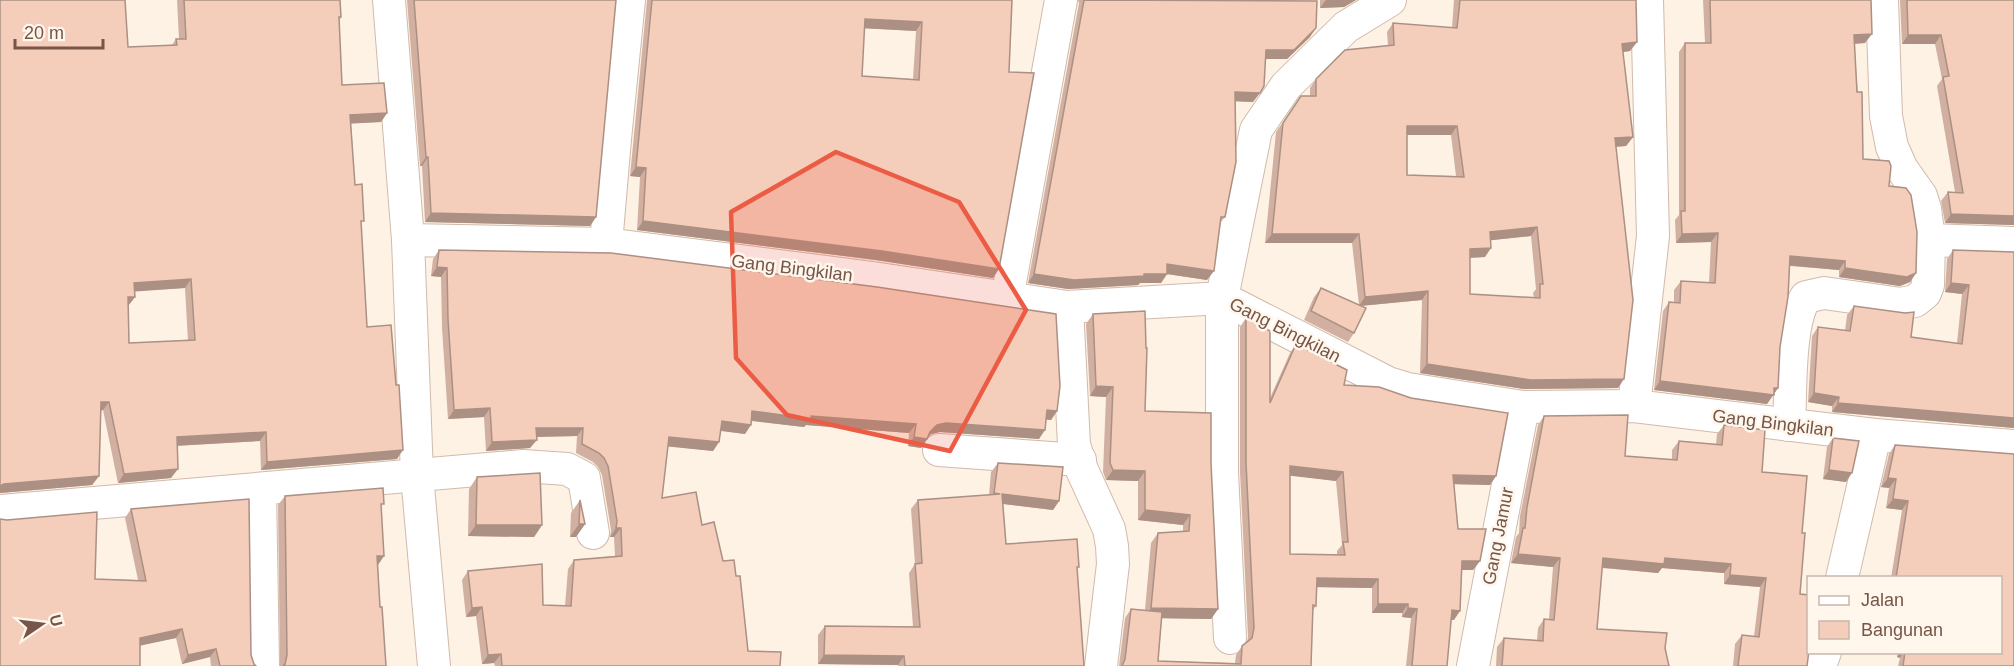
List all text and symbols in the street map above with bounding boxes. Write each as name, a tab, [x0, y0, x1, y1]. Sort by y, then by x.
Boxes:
scale bar	[15, 12, 104, 50]
text: 20 m	[24, 23, 64, 43]
street label: Gang Bingkilan	[730, 251, 854, 285]
street label: Gang Bingkilan	[1226, 293, 1344, 367]
street label: Gang Bingkilan	[1711, 406, 1835, 440]
street label: Gang Jamur	[1479, 485, 1517, 587]
legend	[1807, 576, 2002, 654]
text: Jalan	[1861, 590, 1904, 610]
north arrow	[12, 594, 72, 654]
text: U	[46, 613, 66, 628]
text: Bangunan	[1861, 620, 1943, 640]

